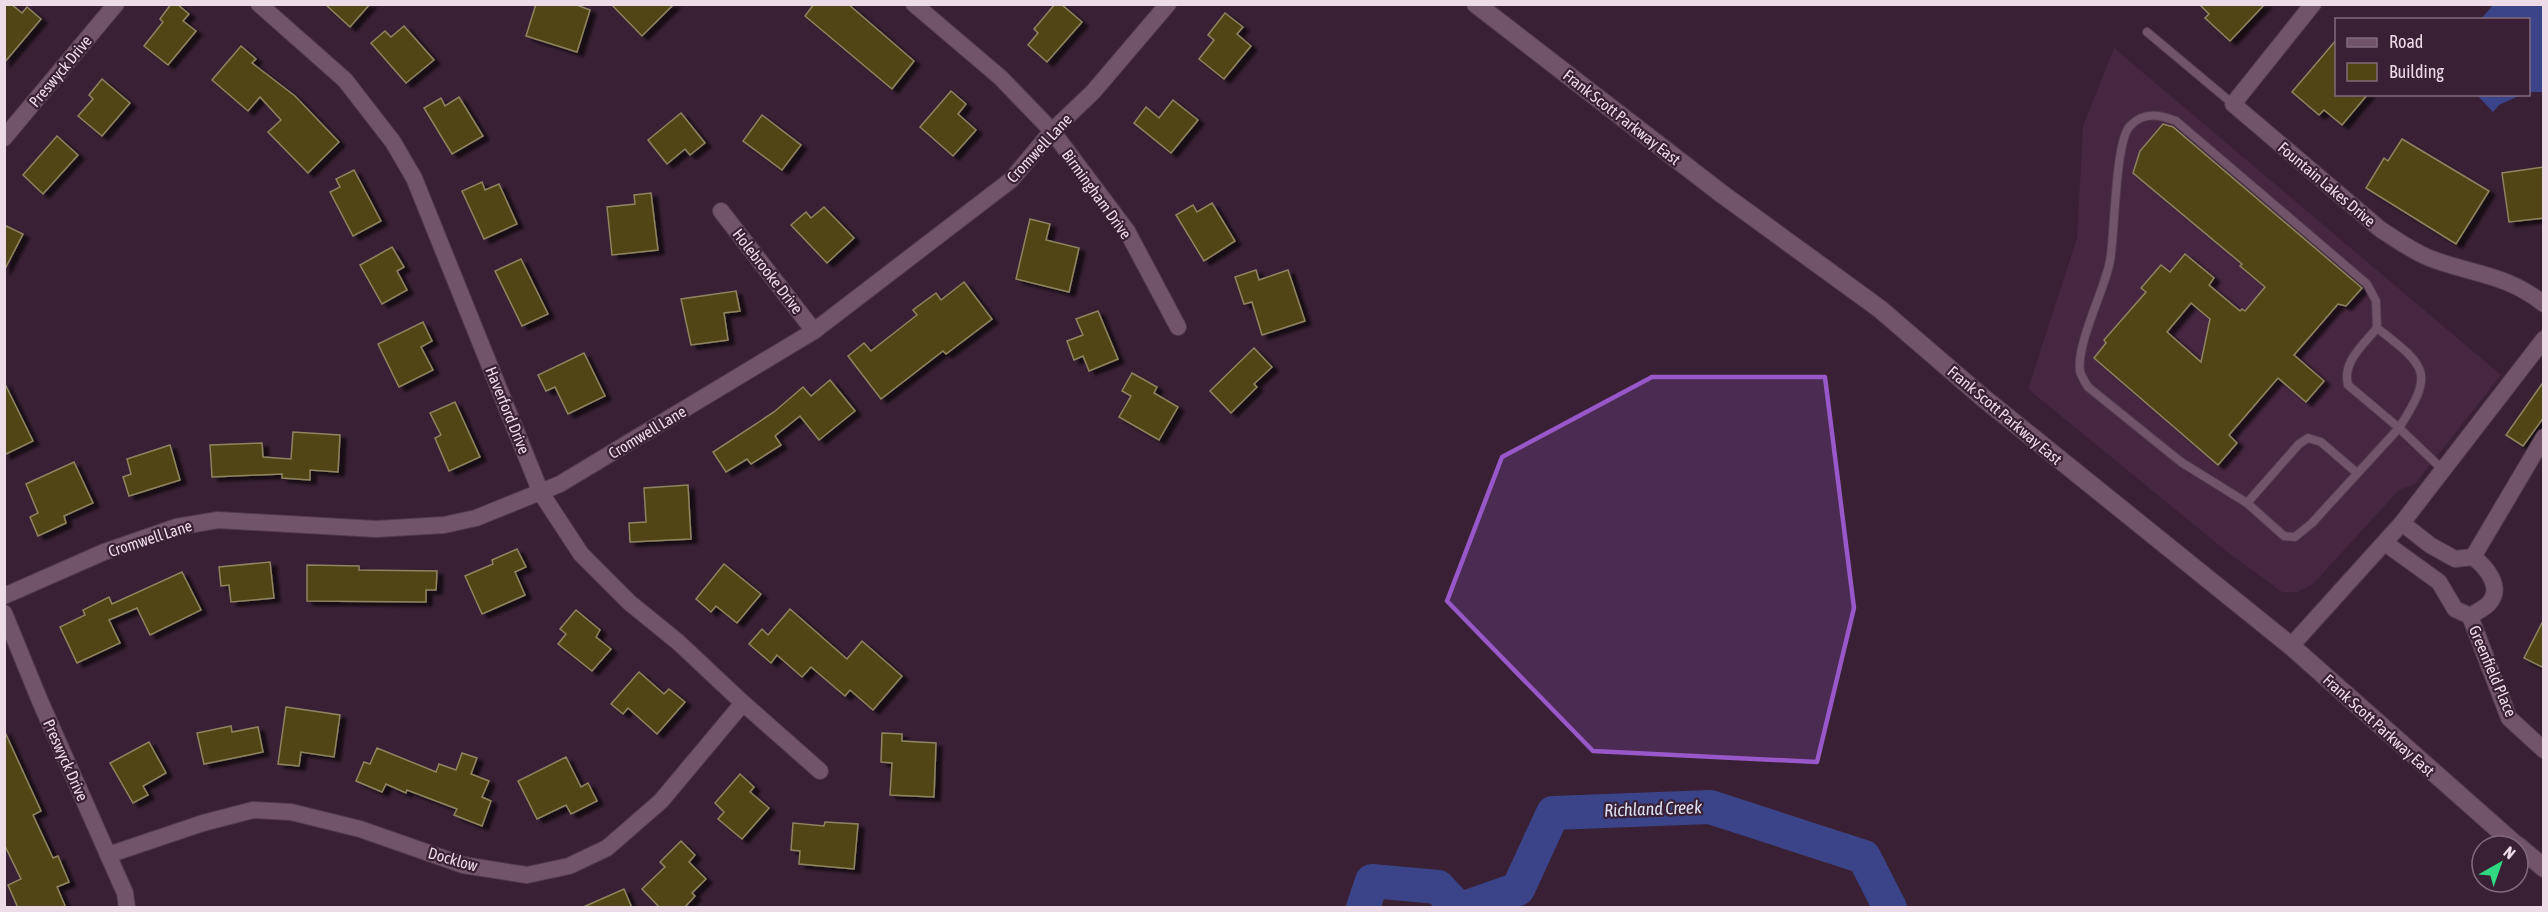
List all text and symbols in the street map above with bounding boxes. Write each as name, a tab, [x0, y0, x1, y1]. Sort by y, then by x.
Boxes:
legend	[2335, 18, 2530, 96]
text: Road	[2389, 31, 2423, 52]
street label: Preswyck Drive	[25, 32, 96, 111]
text: Building	[2389, 61, 2444, 82]
street label: Frank Scott Parkway East	[1559, 66, 1684, 169]
street label: Cromwell Lane	[1003, 110, 1075, 186]
street label: Fountain Lakes Drive	[2275, 138, 2379, 230]
street label: Birmingham Drive	[1058, 146, 1135, 243]
street label: Holebrooke Drive	[729, 225, 807, 317]
street label: Frank Scott Parkway East	[1944, 362, 2066, 469]
street label: Haverford Drive	[482, 364, 534, 456]
street label: Cromwell Lane	[605, 402, 689, 462]
street label: Cromwell Lane	[106, 516, 194, 560]
street label: Greenfield Place	[2466, 623, 2520, 719]
street label: Frank Scott Parkway East	[2319, 670, 2439, 781]
street label: Preswyck Drive	[39, 716, 92, 804]
water label: Richland Creek	[1604, 796, 1703, 821]
north arrow	[2470, 834, 2530, 894]
street label: Docklow	[426, 843, 480, 875]
text: N	[2500, 843, 2519, 862]

